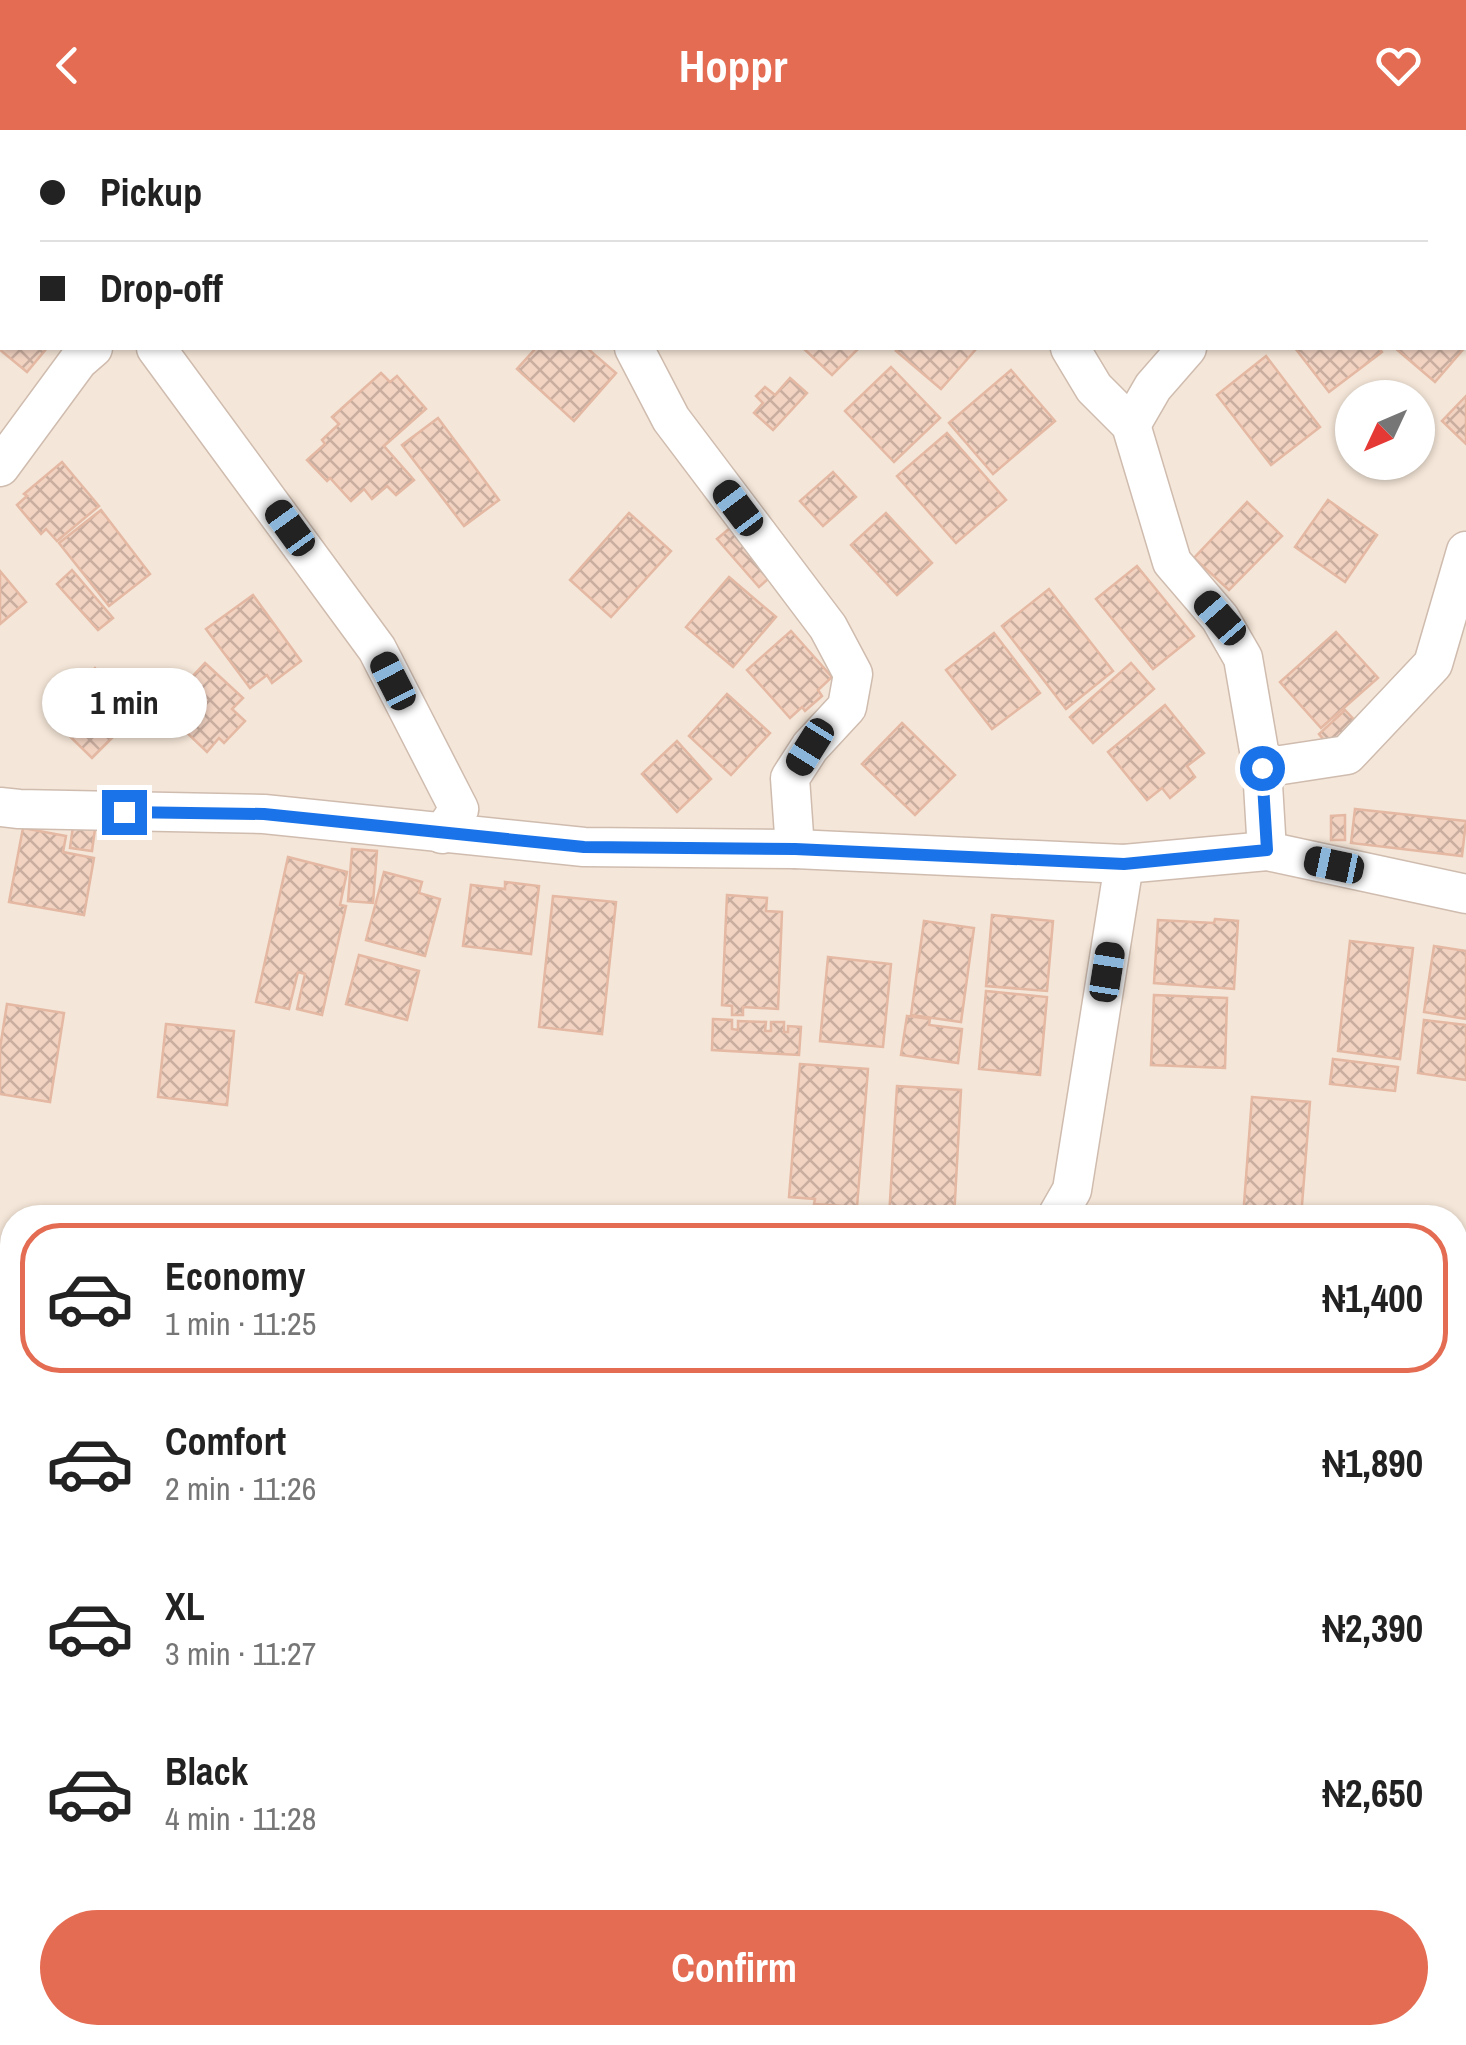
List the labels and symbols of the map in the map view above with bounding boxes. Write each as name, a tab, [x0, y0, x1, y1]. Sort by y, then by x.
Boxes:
north arrow	[1335, 380, 1435, 480]
car	[708, 475, 768, 541]
car	[260, 495, 320, 561]
car	[1189, 586, 1251, 650]
car	[366, 647, 420, 715]
callout: 1 min	[42, 667, 206, 737]
car	[781, 714, 839, 780]
route start	[1240, 746, 1285, 791]
route end	[102, 790, 147, 835]
car	[1302, 844, 1366, 886]
car	[1087, 940, 1127, 1004]

